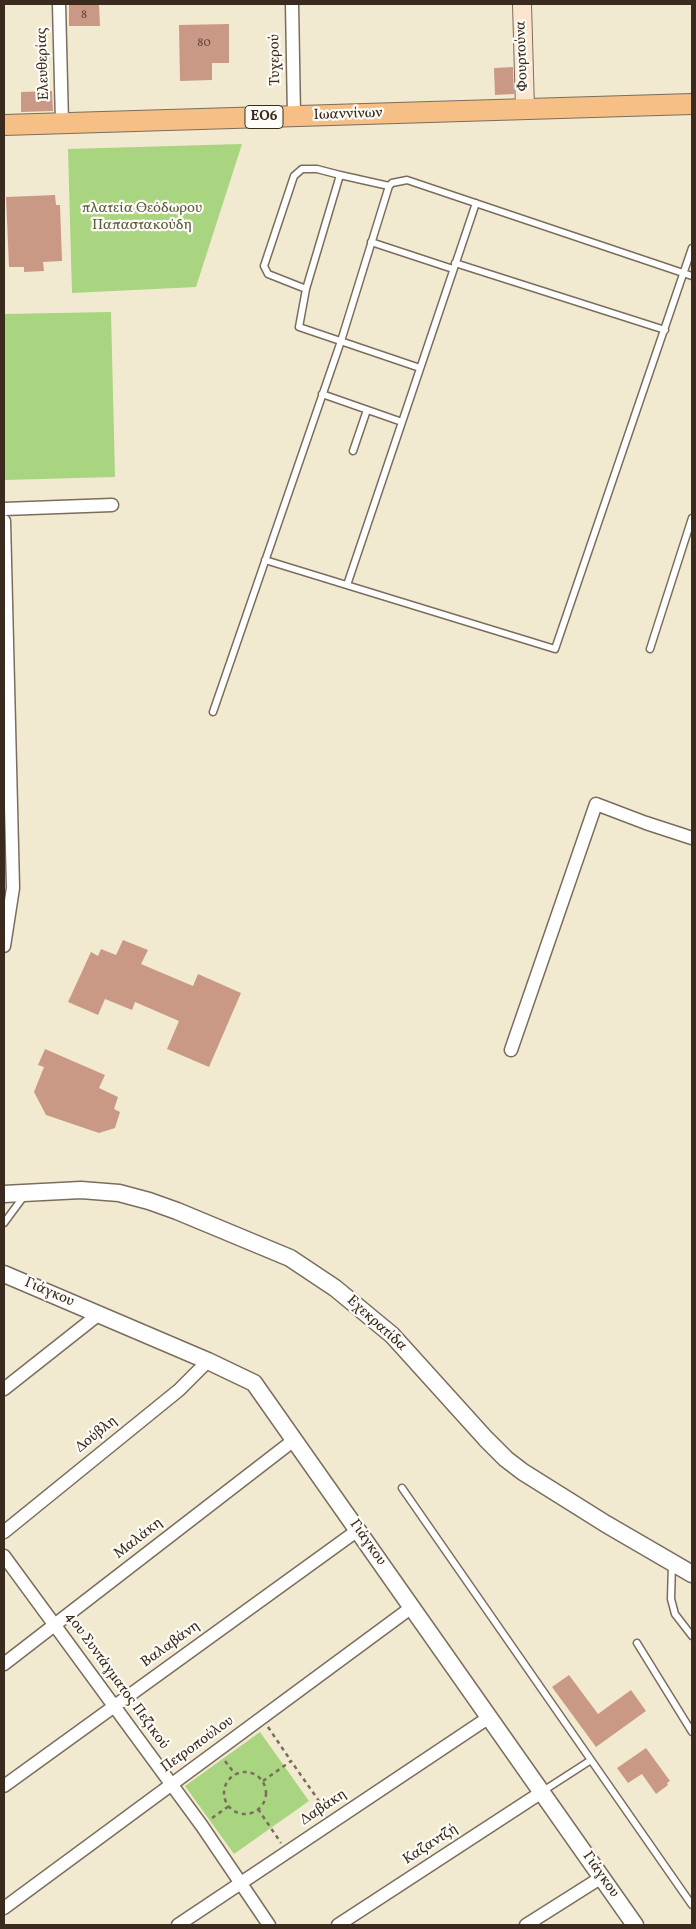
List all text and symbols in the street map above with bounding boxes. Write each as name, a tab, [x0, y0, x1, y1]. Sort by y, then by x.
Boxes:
house number: 8	[81, 9, 87, 23]
street label: Φουρτούνα	[513, 20, 533, 92]
street label: Ελευθερίας	[34, 27, 54, 101]
street label: Τυχερού	[267, 34, 285, 86]
house number: 80	[197, 37, 211, 51]
road number: ΕΟ6	[245, 105, 283, 128]
street label: Ιωαννίνων	[313, 105, 383, 125]
park label: πλατεία Θεόδωρου Παπαστακούδη	[82, 200, 202, 235]
street label: Γιάγκου	[21, 1274, 77, 1312]
street label: Εχεκρατίδα	[342, 1292, 410, 1356]
street label: Δούβλη	[72, 1413, 122, 1457]
street label: Μαλάκη	[111, 1514, 167, 1564]
street label: Γιάγκου	[345, 1516, 389, 1570]
street label: 4ου Συντάγματος Πεζικού	[60, 1609, 172, 1753]
street label: Βαλαβάνη	[138, 1618, 204, 1672]
street label: Πετροπούλου	[158, 1713, 238, 1777]
street label: Δαβάκη	[297, 1786, 351, 1830]
street label: Καζαντζή	[400, 1821, 462, 1869]
street label: Γιάγκου	[578, 1848, 622, 1902]

